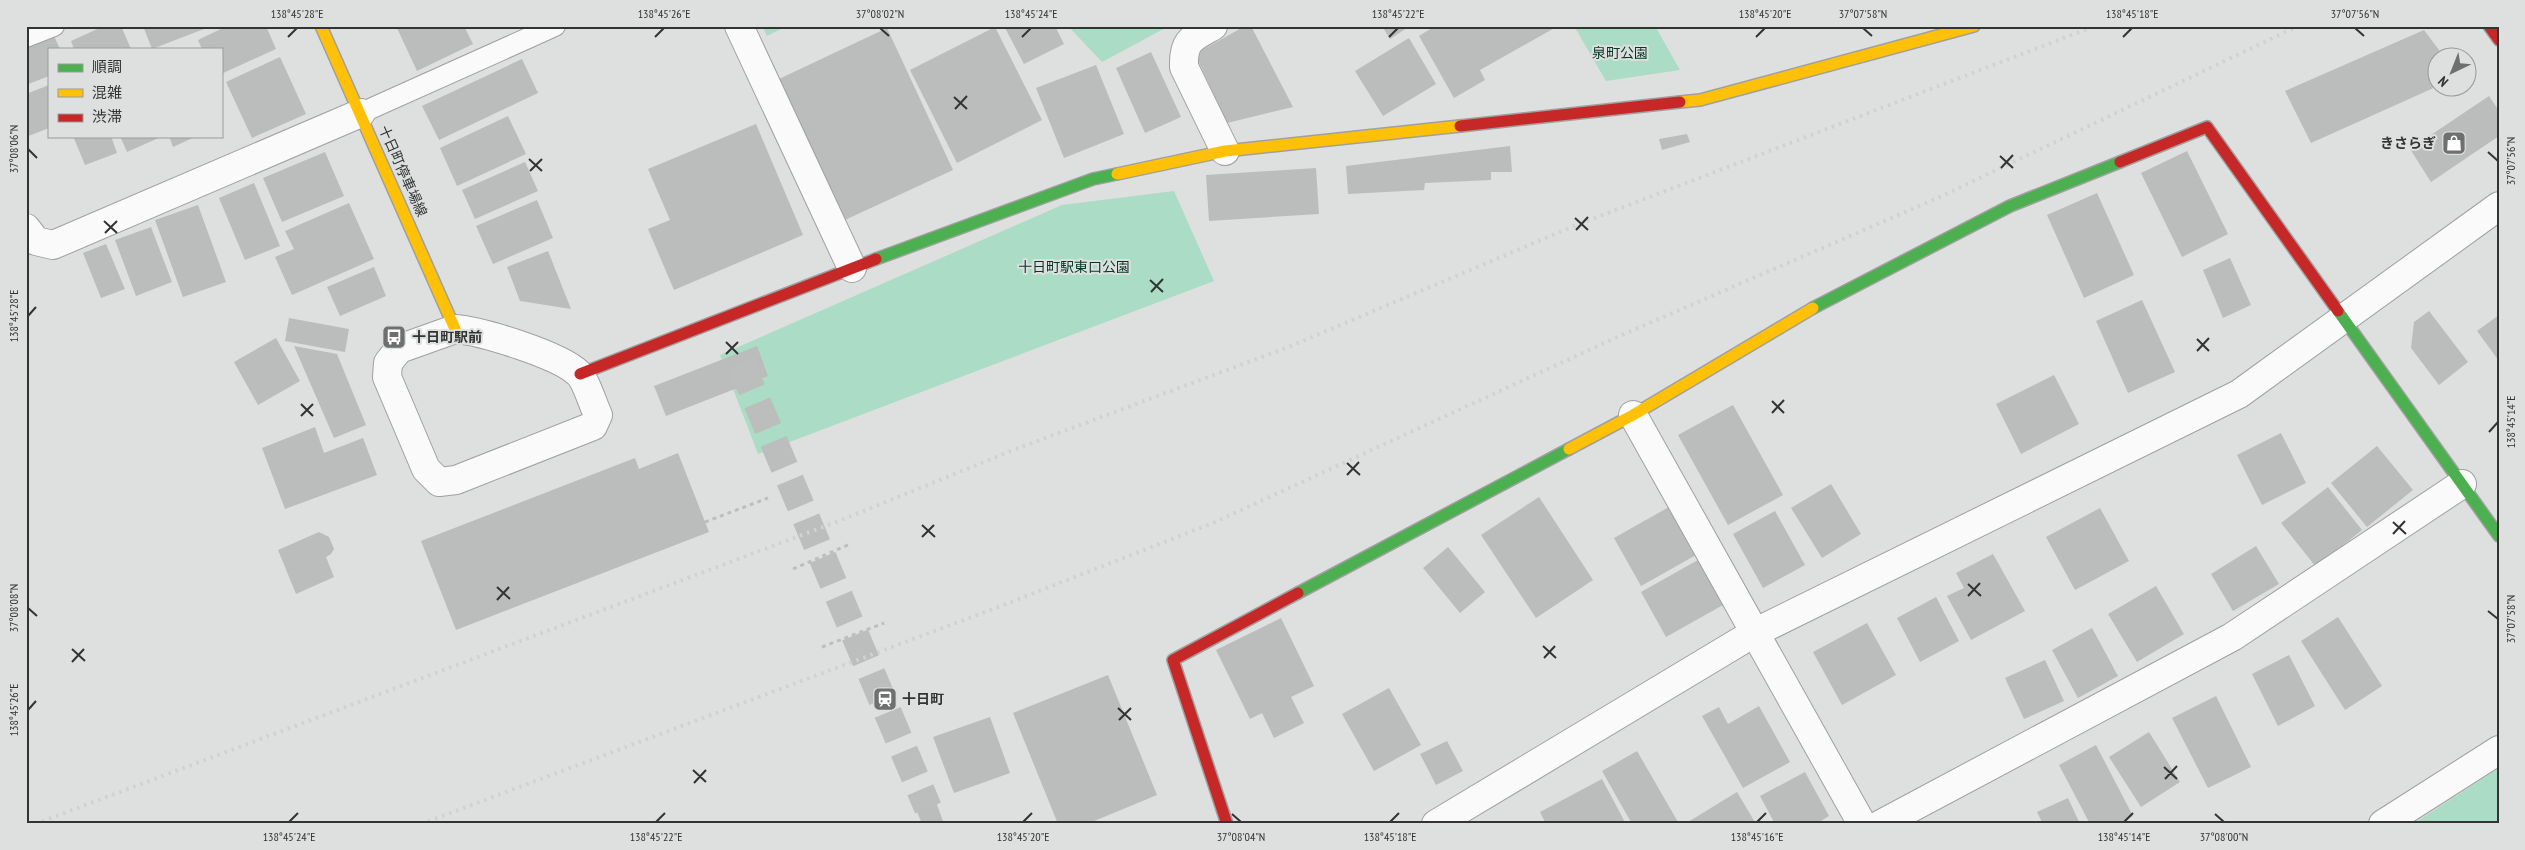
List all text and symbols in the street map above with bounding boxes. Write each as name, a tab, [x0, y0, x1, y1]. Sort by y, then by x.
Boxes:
text: 138°45'28"E	[271, 6, 323, 21]
text: 138°45'26"E	[638, 6, 690, 21]
text: 37°08'02"N	[856, 6, 904, 21]
text: 138°45'24"E	[1005, 6, 1057, 21]
text: 138°45'22"E	[1372, 6, 1424, 21]
text: 138°45'20"E	[1739, 6, 1791, 21]
text: 37°07'58"N	[1839, 6, 1887, 21]
text: 138°45'18"E	[2106, 6, 2158, 21]
text: 37°07'56"N	[2331, 6, 2379, 21]
park label: 泉町公園	[1592, 44, 1648, 62]
legend	[48, 48, 222, 138]
north arrow	[2428, 48, 2478, 98]
text: 順調	[92, 57, 122, 76]
text: N	[2434, 72, 2452, 91]
text: 混雑	[92, 83, 122, 102]
text: 渋滞	[92, 107, 122, 126]
street label: 十日町停車場線	[375, 123, 431, 219]
text: 37°08'06"N	[6, 125, 21, 173]
shop icon: きさらぎ	[2441, 130, 2467, 156]
place label: きさらぎ	[2380, 134, 2436, 152]
text: 37°07'56"N	[2503, 137, 2518, 185]
park label: 十日町駅東口公園	[1018, 258, 1130, 276]
text: 138°45'28"E	[6, 290, 21, 342]
bus stop icon: 十日町駅前	[381, 324, 407, 350]
place label: 十日町駅前	[412, 328, 482, 346]
text: 138°45'14"E	[2503, 396, 2518, 448]
text: 37°08'08"N	[6, 584, 21, 632]
text: 37°07'58"N	[2503, 595, 2518, 643]
text: 138°45'26"E	[6, 684, 21, 736]
station icon: 十日町	[872, 686, 898, 712]
place label: 十日町	[902, 690, 944, 708]
text: 138°45'24"E	[263, 829, 315, 844]
text: 138°45'22"E	[630, 829, 682, 844]
text: 138°45'20"E	[997, 829, 1049, 844]
text: 37°08'04"N	[1217, 829, 1265, 844]
text: 138°45'18"E	[1364, 829, 1416, 844]
text: 138°45'16"E	[1731, 829, 1783, 844]
text: 138°45'14"E	[2098, 829, 2150, 844]
text: 37°08'00"N	[2200, 829, 2248, 844]

